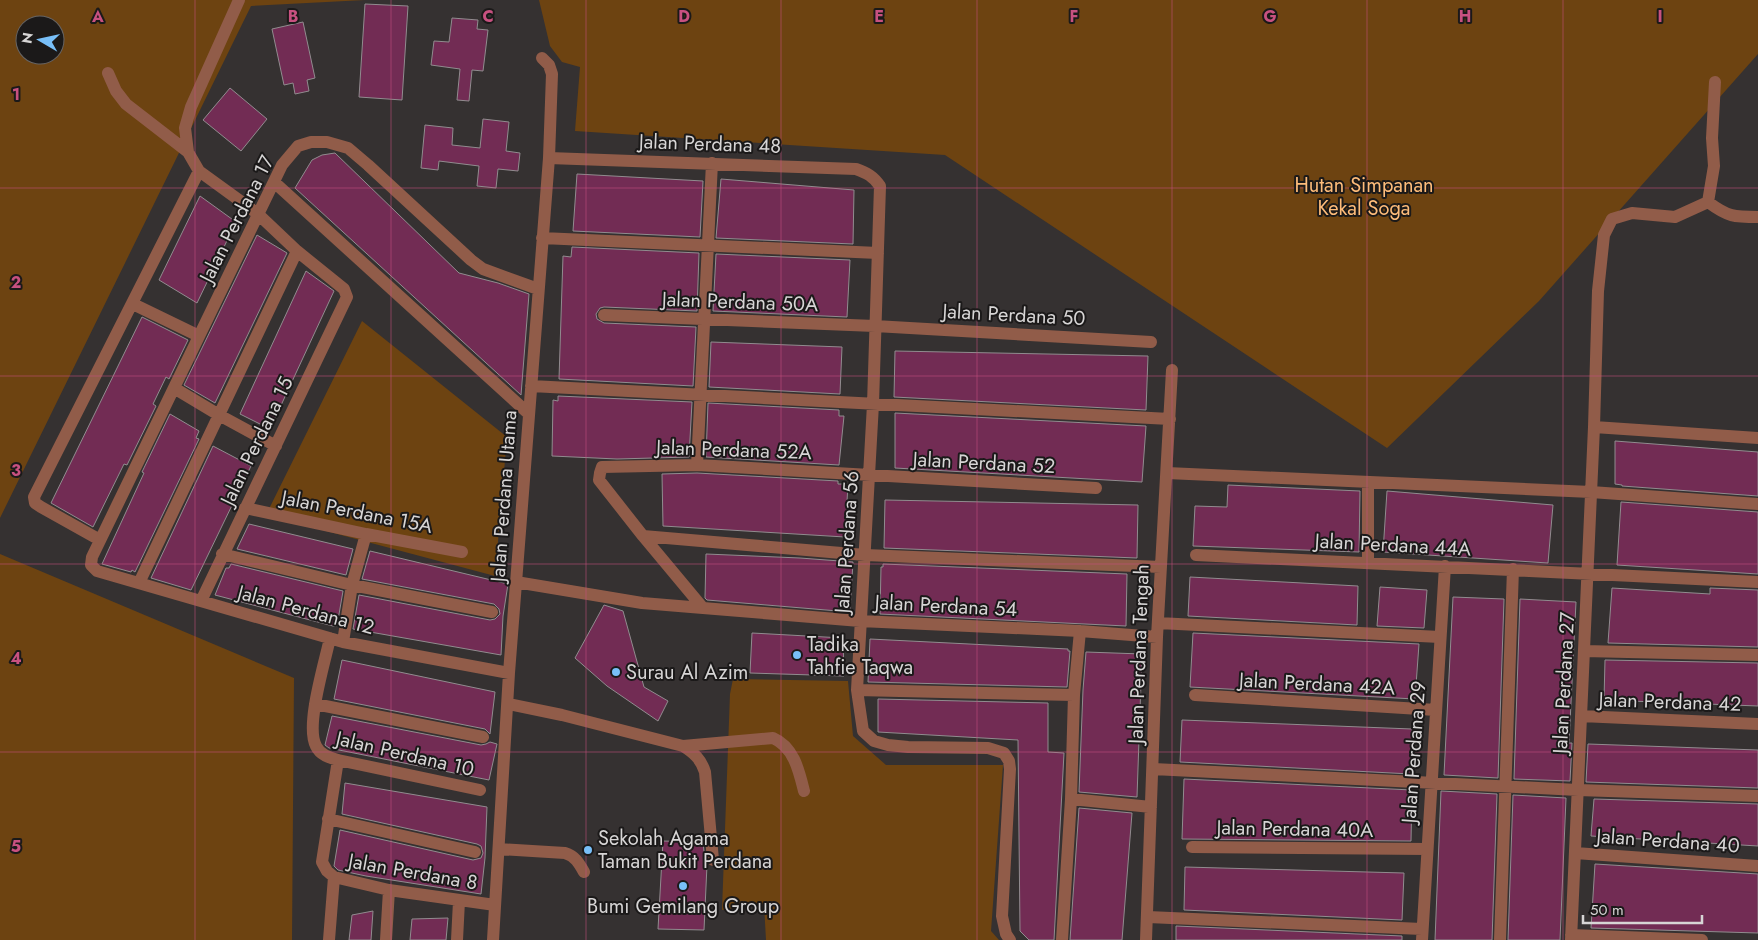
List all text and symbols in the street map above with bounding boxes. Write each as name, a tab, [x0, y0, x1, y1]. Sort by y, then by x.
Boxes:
text: A	[91, 5, 104, 28]
text: B	[288, 5, 298, 28]
text: C	[482, 5, 494, 28]
text: D	[678, 5, 690, 28]
text: E	[874, 5, 884, 28]
text: F	[1070, 5, 1078, 28]
text: G	[1263, 5, 1277, 28]
text: H	[1459, 5, 1471, 28]
text: I	[1657, 5, 1663, 28]
north arrow	[15, 15, 65, 65]
text: N	[16, 31, 38, 45]
text: 1	[12, 83, 20, 106]
street label: Jalan Perdana 48	[635, 127, 782, 161]
street label: Jalan Perdana 17	[191, 150, 282, 290]
park label: Hutan Simpanan Kekal Soga	[1294, 171, 1434, 223]
text: 2	[11, 271, 21, 294]
street label: Jalan Perdana 50A	[658, 285, 819, 319]
street label: Jalan Perdana 50	[939, 297, 1086, 333]
street label: Jalan Perdana 15	[212, 372, 301, 513]
street label: Jalan Perdana Utama	[483, 409, 524, 586]
street label: Jalan Perdana 52A	[653, 433, 813, 467]
street label: Jalan Perdana 52	[909, 445, 1056, 481]
text: 3	[11, 459, 21, 482]
street label: Jalan Perdana 56	[827, 470, 866, 617]
street label: Jalan Perdana 15A	[276, 483, 436, 541]
street label: Jalan Perdana 44A	[1311, 526, 1473, 564]
street label: Jalan Perdana Tengah	[1121, 564, 1157, 747]
street label: Jalan Perdana 12	[232, 577, 377, 642]
street label: Jalan Perdana 54	[871, 588, 1018, 624]
street label: Jalan Perdana 27	[1546, 611, 1582, 758]
place label: Tadika Tahfie Taqwa	[807, 630, 913, 682]
text: 4	[10, 647, 22, 670]
marker: Tadika Tahfie Taqwa	[791, 649, 803, 661]
place label: Surau Al Azim	[626, 658, 748, 687]
street label: Jalan Perdana 42A	[1235, 665, 1396, 703]
marker: Surau Al Azim	[610, 666, 622, 678]
street label: Jalan Perdana 29	[1394, 680, 1433, 827]
street label: Jalan Perdana 42	[1595, 685, 1742, 719]
street label: Jalan Perdana 10	[330, 723, 477, 784]
street label: Jalan Perdana 40A	[1213, 813, 1374, 845]
street label: Jalan Perdana 40	[1592, 821, 1741, 860]
place label: Sekolah Agama Taman Bukit Perdana	[598, 824, 772, 876]
text: 5	[11, 835, 21, 858]
marker: Sekolah Agama Taman Bukit Perdana	[582, 844, 594, 856]
street label: Jalan Perdana 8	[343, 846, 480, 898]
marker: Bumi Gemilang Group	[677, 880, 689, 892]
place label: Bumi Gemilang Group	[587, 892, 779, 921]
scale bar	[1583, 892, 1702, 924]
text: 50 m	[1590, 899, 1624, 921]

